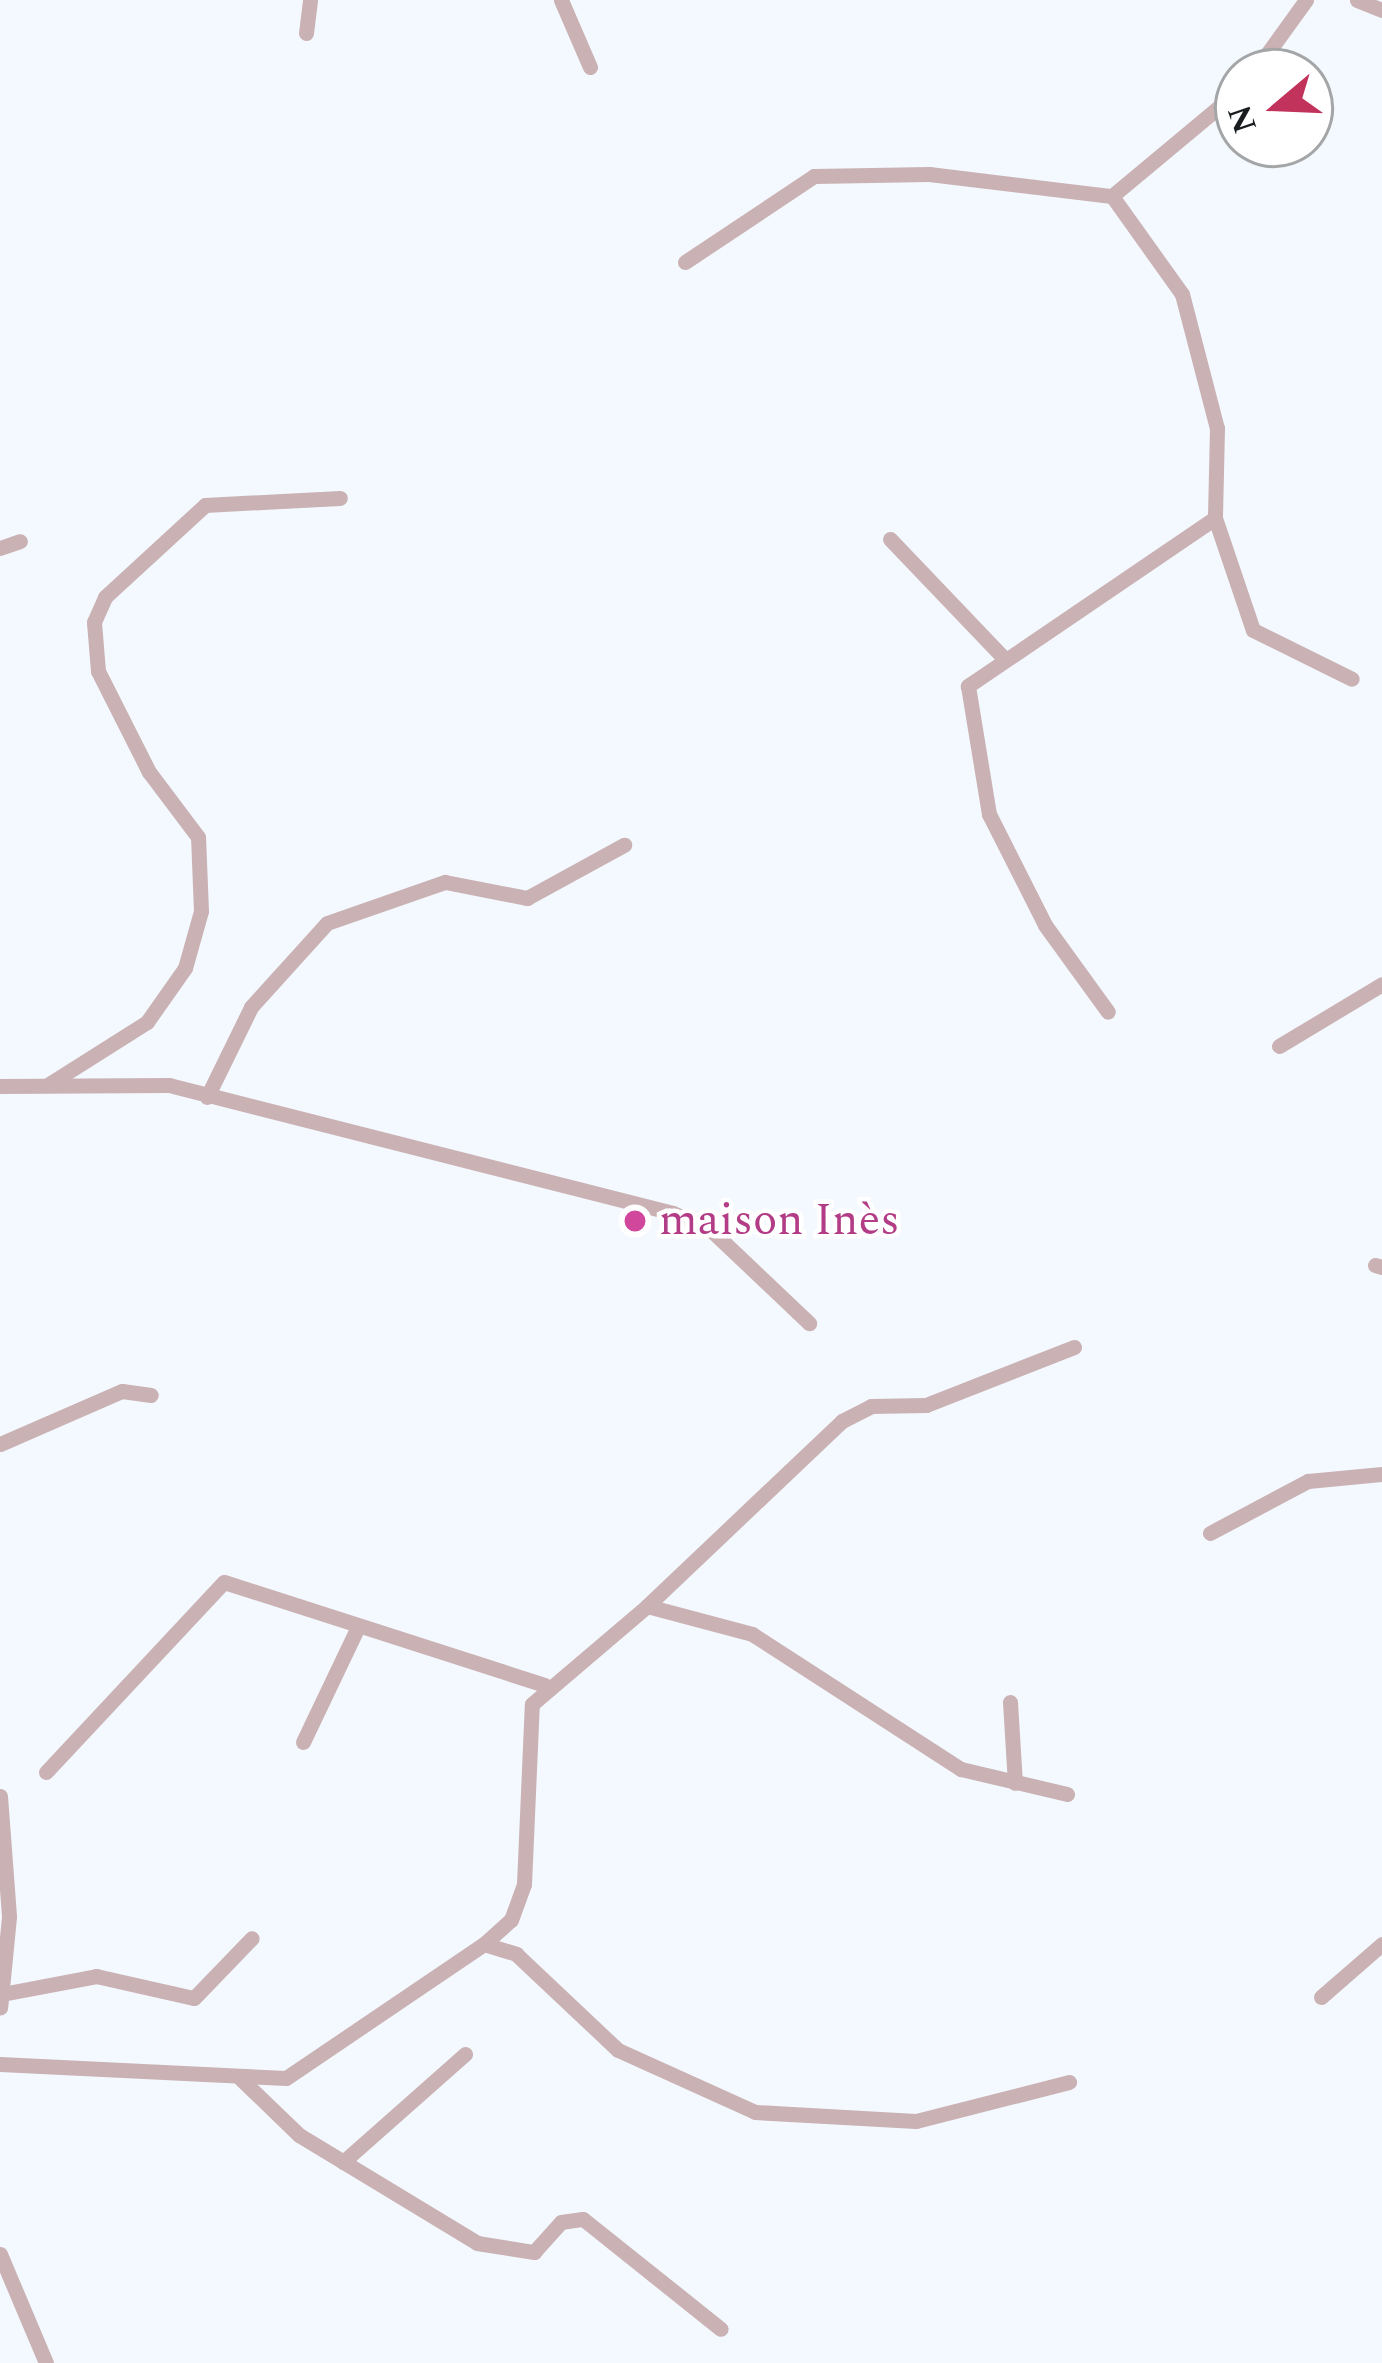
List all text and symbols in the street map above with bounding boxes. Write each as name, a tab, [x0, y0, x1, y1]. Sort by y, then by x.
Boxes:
north arrow	[1214, 48, 1334, 168]
text: N	[1215, 98, 1271, 140]
place label: maison Inès	[659, 1194, 900, 1248]
marker: maison Inès	[622, 1208, 648, 1234]

